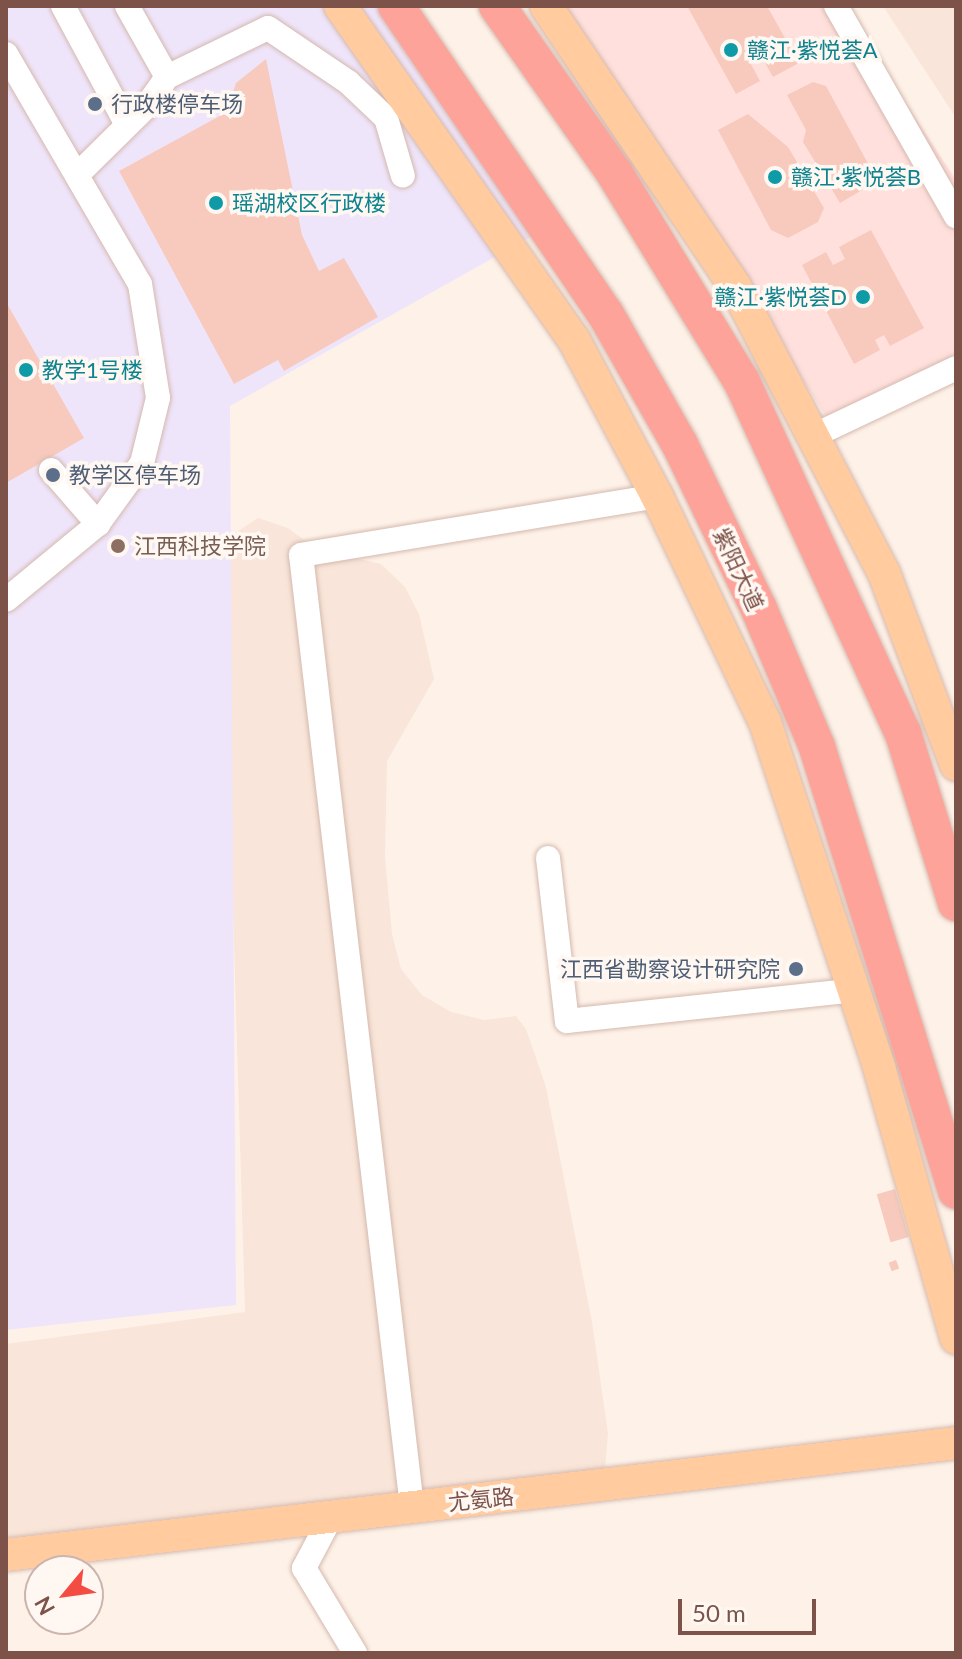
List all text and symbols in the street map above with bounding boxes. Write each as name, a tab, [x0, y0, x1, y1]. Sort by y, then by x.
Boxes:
place label: 赣江·紫悦荟A	[747, 37, 878, 63]
marker: 赣江·紫悦荟A	[722, 41, 740, 59]
place label: 行政楼停车场	[111, 91, 243, 117]
marker: 行政楼停车场	[86, 95, 104, 113]
place label: 赣江·紫悦荟B	[791, 164, 921, 190]
marker: 赣江·紫悦荟B	[766, 168, 784, 186]
place label: 瑶湖校区行政楼	[232, 190, 386, 216]
marker: 瑶湖校区行政楼	[207, 194, 225, 212]
place label: 赣江·紫悦荟D	[715, 284, 847, 310]
marker: 赣江·紫悦荟D	[854, 288, 872, 306]
place label: 教学1号楼	[42, 357, 143, 383]
marker: 教学1号楼	[17, 361, 35, 379]
place label: 教学区停车场	[69, 462, 201, 488]
marker: 教学区停车场	[44, 466, 62, 484]
street label: 紫阳大道	[708, 524, 770, 614]
place label: 江西科技学院	[134, 533, 266, 559]
marker: 江西科技学院	[109, 537, 127, 555]
place label: 江西省勘察设计研究院	[560, 956, 780, 982]
marker: 江西省勘察设计研究院	[787, 960, 805, 978]
street label: 尤氨路	[447, 1482, 515, 1516]
north arrow	[24, 1555, 104, 1635]
scale bar	[682, 1583, 820, 1633]
text: N	[28, 1592, 60, 1620]
text: 50 m	[692, 1598, 746, 1627]

